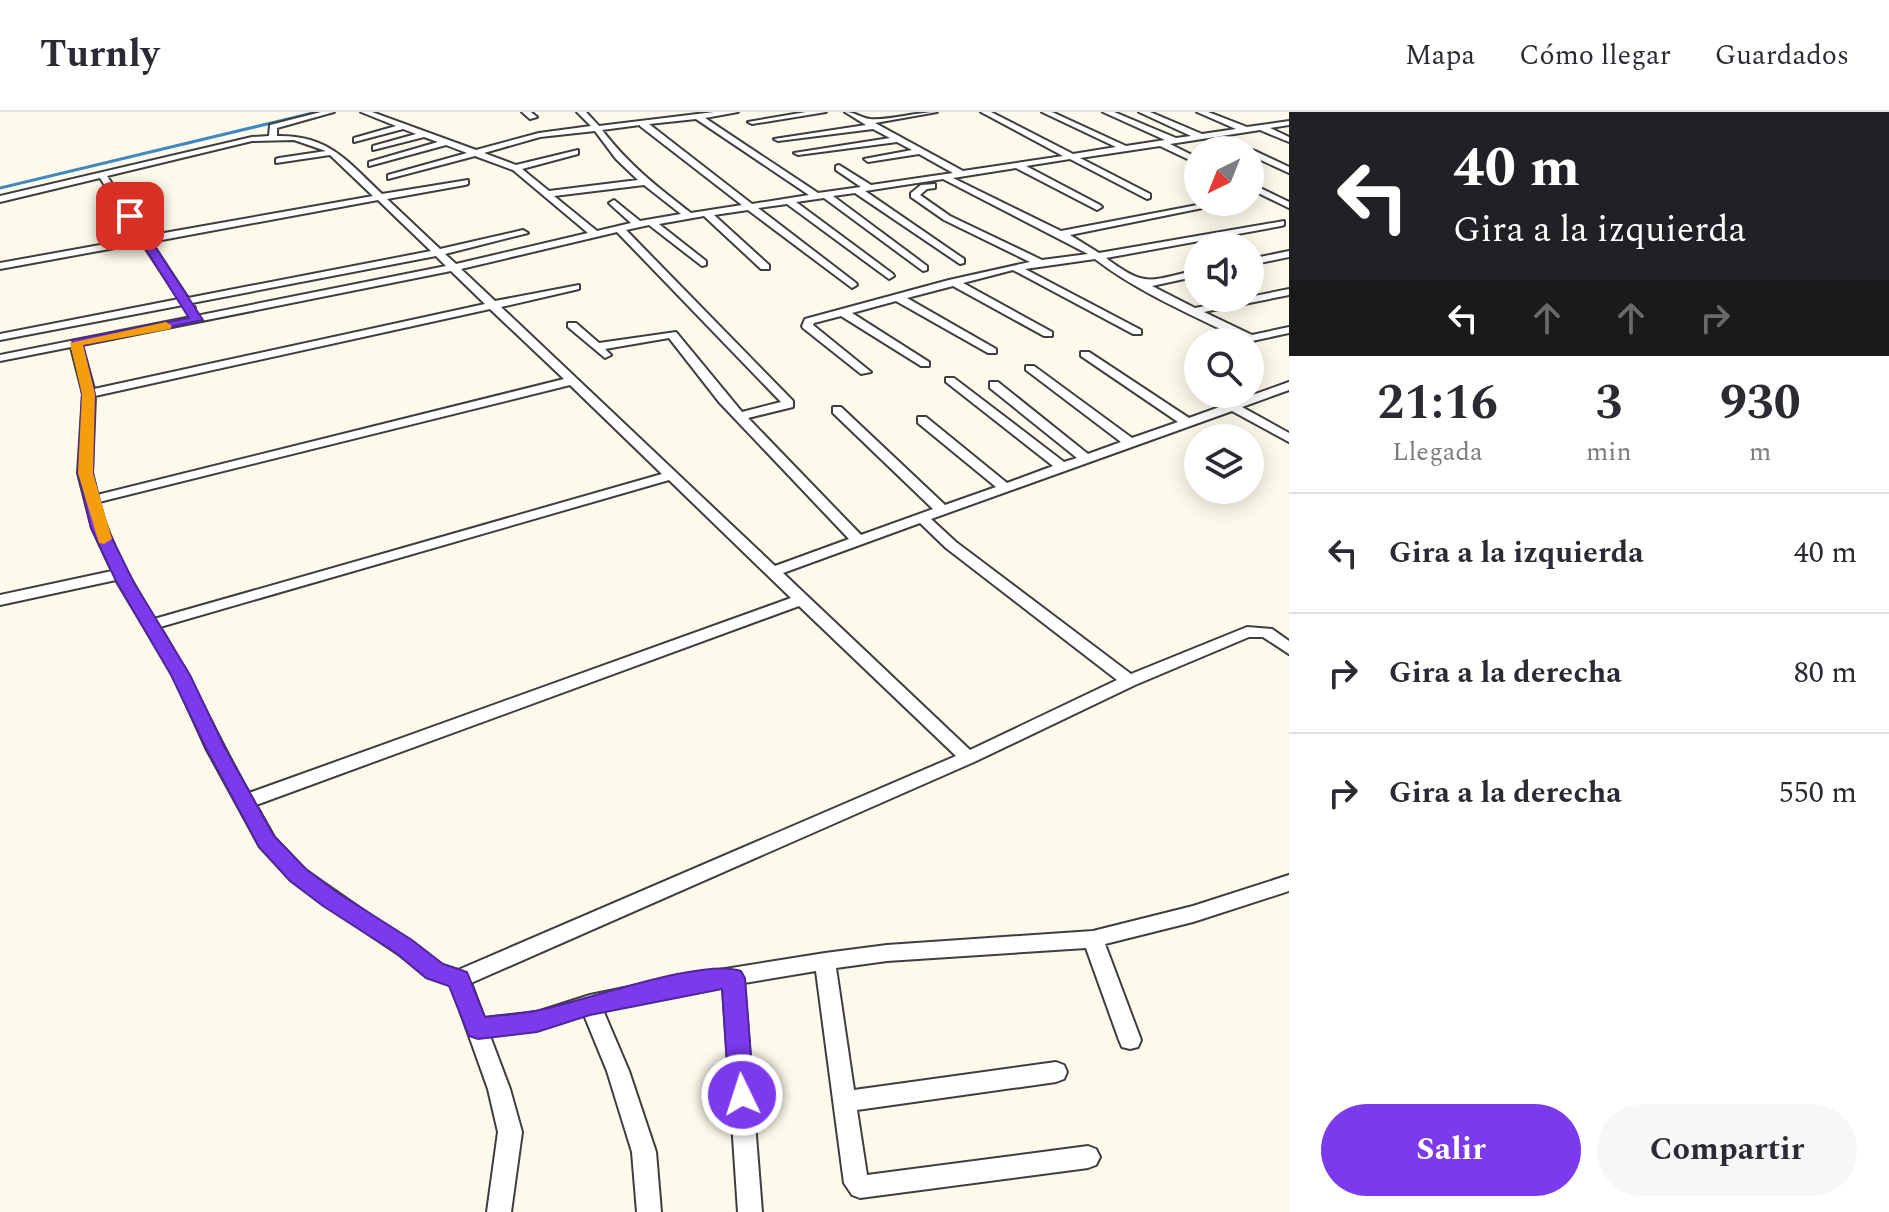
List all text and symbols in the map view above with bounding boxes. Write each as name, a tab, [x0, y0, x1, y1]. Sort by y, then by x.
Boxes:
text: Turnly	[40, 26, 159, 84]
text: Mapa	[1405, 34, 1475, 77]
text: Cómo llegar	[1519, 34, 1671, 77]
text: Guardados	[1715, 34, 1849, 77]
text: 40 m	[1453, 126, 1580, 211]
north arrow	[1184, 136, 1264, 216]
map controls	[1184, 136, 1264, 504]
icon: left	[1321, 144, 1425, 248]
pin	[96, 182, 164, 250]
icon: arrive	[108, 194, 152, 238]
text: Gira a la izquierda	[1453, 203, 1746, 258]
button: sound	[1184, 232, 1264, 312]
icon: left	[1441, 296, 1485, 340]
icon: ahead	[1525, 296, 1569, 340]
icon: ahead	[1609, 296, 1653, 340]
icon: right	[1693, 296, 1737, 340]
button: search	[1184, 328, 1264, 408]
text: 21:16	[1377, 367, 1498, 440]
text: 3	[1595, 367, 1622, 440]
text: 930	[1720, 367, 1801, 440]
button: layers	[1184, 424, 1264, 504]
text: Llegada	[1392, 432, 1483, 472]
text: min	[1586, 432, 1632, 472]
text: m	[1749, 432, 1771, 472]
text: Gira a la izquierda	[1389, 530, 1644, 576]
text: 40 m	[1794, 530, 1857, 576]
icon: left	[1321, 531, 1365, 575]
text: Gira a la derecha	[1389, 650, 1622, 696]
text: 80 m	[1794, 650, 1857, 696]
icon: right	[1321, 651, 1365, 695]
text: Gira a la derecha	[1389, 770, 1622, 816]
text: 550 m	[1779, 770, 1857, 816]
icon: right	[1321, 771, 1365, 815]
position arrow	[700, 1053, 784, 1137]
button: Salir	[1321, 1104, 1581, 1196]
button: Compartir	[1597, 1104, 1857, 1196]

